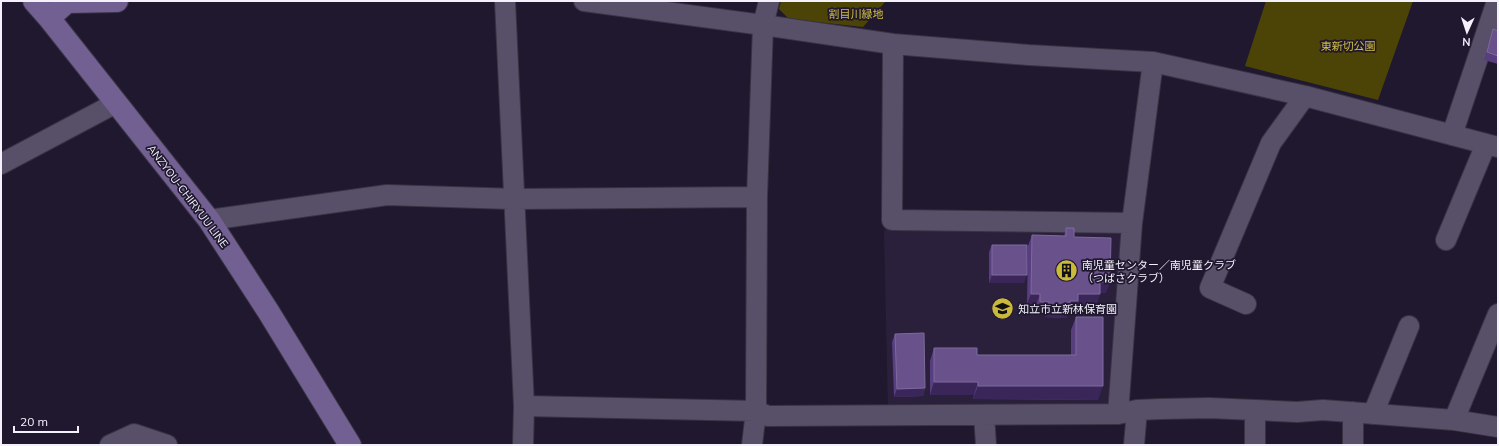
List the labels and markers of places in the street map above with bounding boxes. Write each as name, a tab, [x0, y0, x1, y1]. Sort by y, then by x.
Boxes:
building icon: 南児童センター／南児童クラブ （つばさクラブ）	[1054, 258, 1080, 284]
place label: 南児童センター／南児童クラブ （つばさクラブ）	[1082, 258, 1236, 285]
school or university icon: 知立市立新林保育園	[989, 296, 1015, 322]
place label: 知立市立新林保育園	[1018, 302, 1117, 316]

